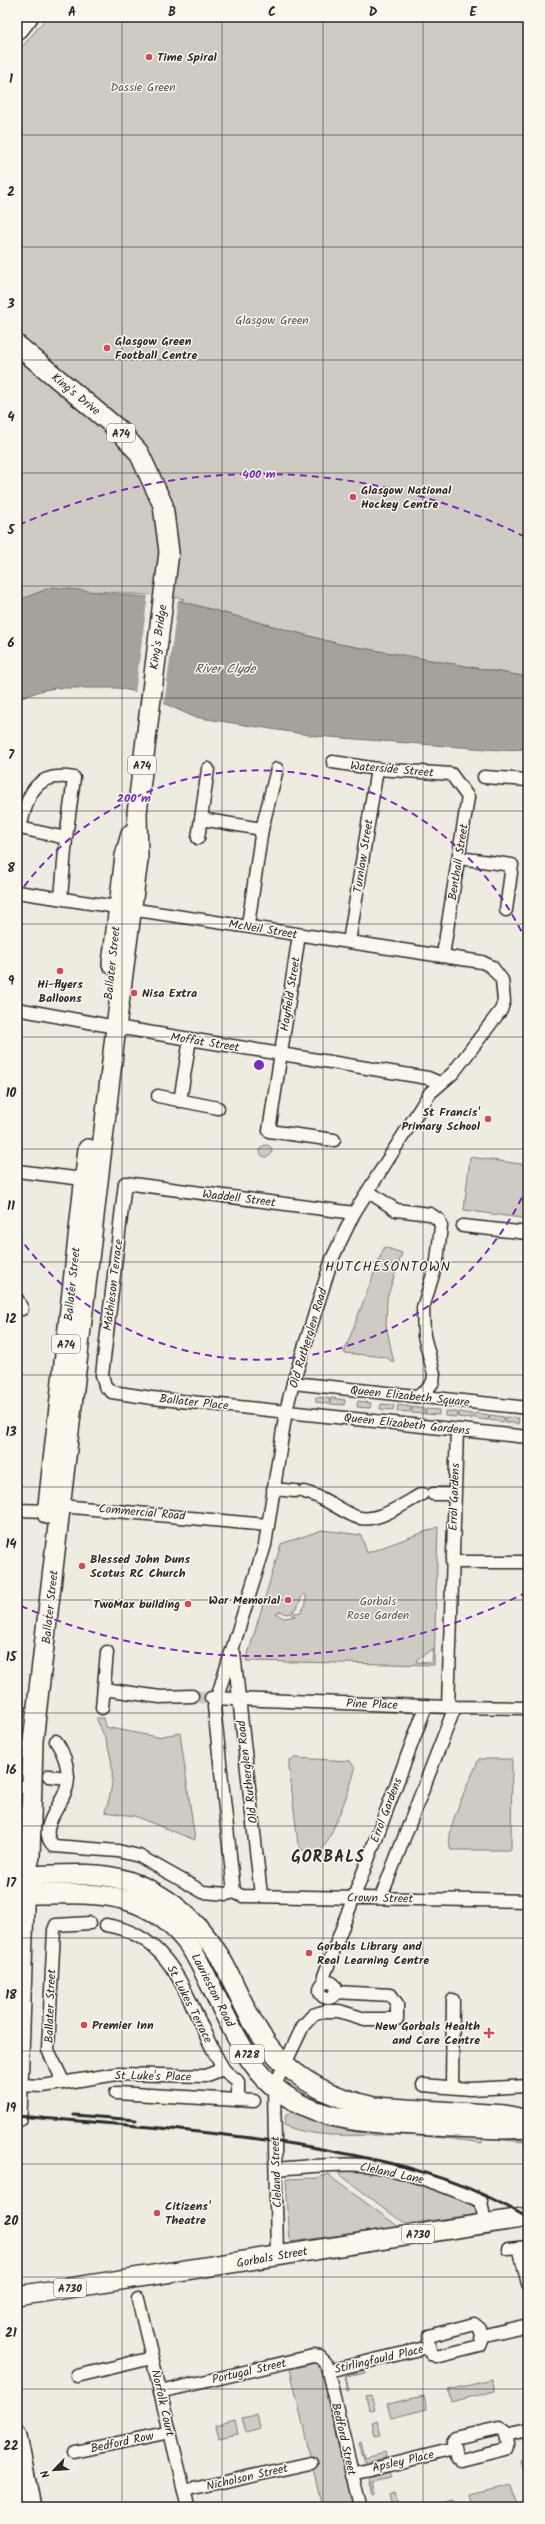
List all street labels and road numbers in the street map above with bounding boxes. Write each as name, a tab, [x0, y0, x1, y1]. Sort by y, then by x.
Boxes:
street label: King's Drive	[47, 369, 105, 421]
road number: A74	[107, 424, 135, 442]
street label: King's Bridge	[145, 603, 173, 671]
road number: A74	[128, 756, 156, 774]
street label: Waterside Street	[349, 756, 435, 783]
street label: Turnlaw Street	[348, 817, 379, 894]
street label: Benthall Street	[443, 822, 474, 902]
street label: McNeil Street	[227, 915, 299, 944]
street label: Ballater Street	[99, 925, 126, 1001]
street label: Hayfield Street	[275, 955, 306, 1033]
street label: Moffat Street	[169, 1028, 241, 1057]
street label: Waddell Street	[201, 1185, 277, 1212]
street label: Mathieson Terrace	[98, 1237, 129, 1332]
street label: Ballater Street	[59, 1246, 86, 1322]
street label: Old Rutherglen Road	[284, 1285, 333, 1390]
road number: A74	[52, 1335, 80, 1353]
street label: Queen Elizabeth Square	[349, 1381, 471, 1412]
street label: Ballater Place	[158, 1389, 230, 1416]
street label: Queen Elizabeth Gardens	[343, 1408, 471, 1441]
street label: Errol Gardens	[444, 1463, 465, 1531]
street label: Commercial Road	[98, 1499, 187, 1526]
street label: Ballater Street	[37, 1569, 64, 1645]
street label: Pine Place	[346, 1694, 399, 1715]
street label: Old Rutherglen Road	[232, 1718, 263, 1825]
street label: Errol Gardens	[365, 1775, 408, 1845]
street label: Crown Street	[347, 1888, 414, 1909]
street label: Laurieston Road	[186, 1950, 240, 2031]
street label: St Lukes Terrace	[162, 1962, 218, 2047]
street label: Ballater Street	[40, 1968, 61, 2043]
road number: A728	[230, 2045, 264, 2063]
street label: St Luke's Place	[114, 2066, 192, 2087]
street label: Cleland Street	[266, 2135, 287, 2208]
street label: Cleland Lane	[358, 2157, 426, 2190]
road number: A730	[402, 2225, 434, 2243]
street label: Gorbals Street	[235, 2242, 310, 2273]
road number: A730	[54, 2279, 86, 2297]
street label: Stirlingfauld Place	[333, 2340, 426, 2379]
street label: Portugal Street	[210, 2354, 289, 2389]
street label: Norfolk Court	[146, 2368, 179, 2439]
street label: Bedford Street	[326, 2401, 361, 2478]
street label: Bedford Row	[89, 2426, 156, 2458]
street label: Apsley Place	[370, 2445, 436, 2478]
street label: Nicholson Street	[204, 2459, 290, 2496]

